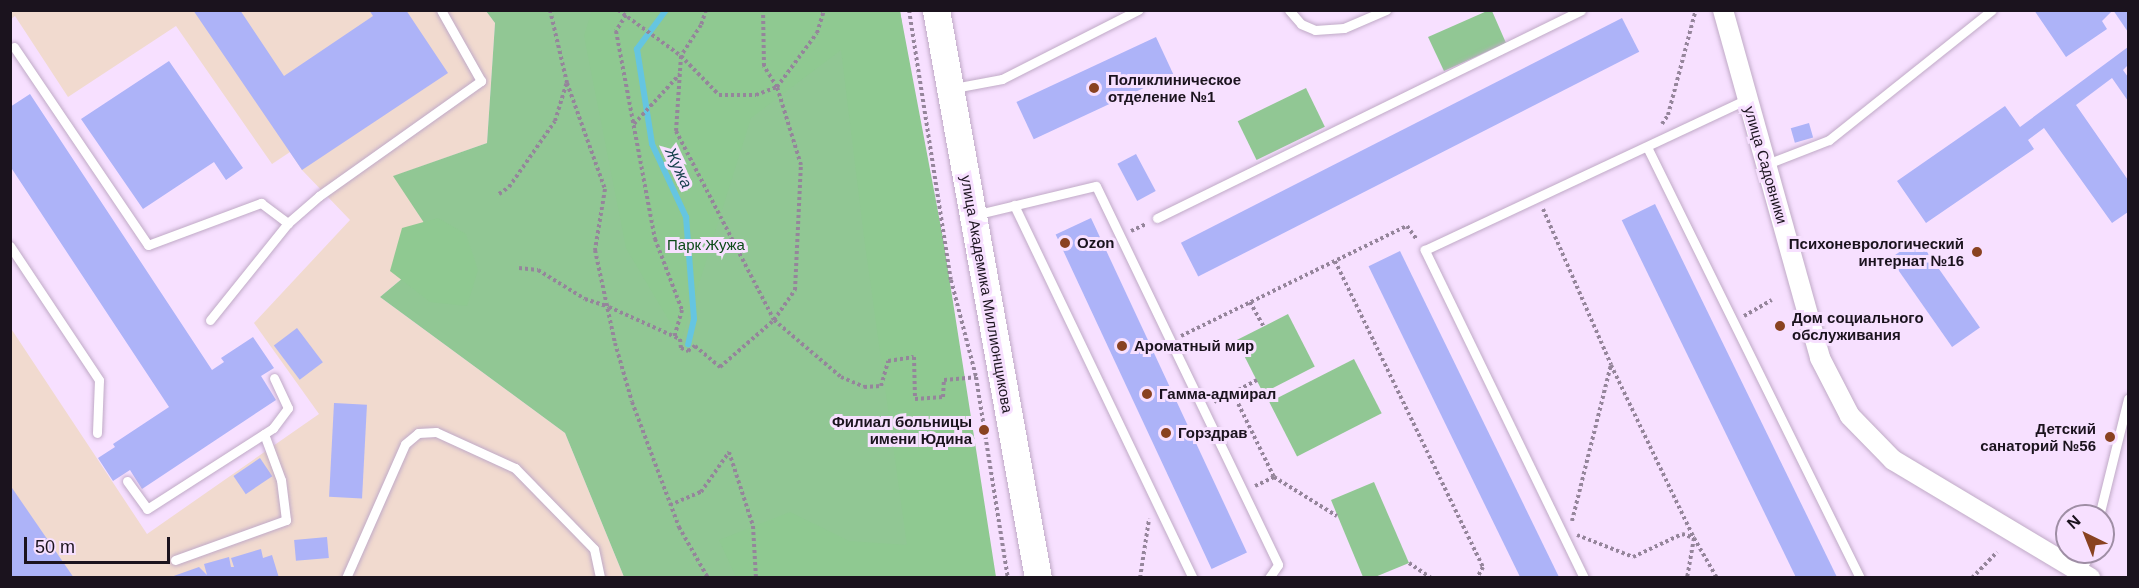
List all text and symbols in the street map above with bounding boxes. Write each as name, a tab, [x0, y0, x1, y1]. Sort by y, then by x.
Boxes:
place label: Поликлиническое отделение №1	[1108, 70, 1241, 105]
marker: Поликлиническое отделение №1	[1085, 79, 1103, 97]
street label: улица Садовники	[1741, 104, 1791, 226]
water label: Жужа	[660, 145, 696, 191]
street label: улица Академика Миллионщикова	[957, 174, 1017, 414]
place label: Ozon	[1077, 234, 1114, 252]
place label: Психоневрологический интернат №16	[1789, 234, 1964, 269]
park label: Парк Жужа	[667, 236, 745, 254]
marker: Ozon	[1058, 236, 1072, 250]
marker: Психоневрологический интернат №16	[1968, 243, 1986, 261]
place label: Дом социального обслуживания	[1792, 308, 1924, 343]
marker: Дом социального обслуживания	[1773, 319, 1787, 333]
place label: Ароматный мир	[1134, 337, 1254, 355]
marker: Ароматный мир	[1115, 339, 1129, 353]
place label: Гамма-адмирал	[1159, 385, 1276, 403]
marker: Гамма-адмирал	[1140, 387, 1154, 401]
place label: Филиал больницы имени Юдина	[832, 412, 972, 447]
place label: Детский санаторий №56	[1980, 419, 2096, 454]
marker: Филиал больницы имени Юдина	[977, 423, 991, 437]
place label: Горздрав	[1178, 424, 1248, 442]
marker: Горздрав	[1159, 426, 1173, 440]
marker: Детский санаторий №56	[2101, 428, 2119, 446]
north arrow	[2055, 504, 2115, 564]
text: N	[2064, 512, 2084, 532]
scale bar	[27, 525, 172, 563]
text: 50 m	[35, 537, 75, 557]

